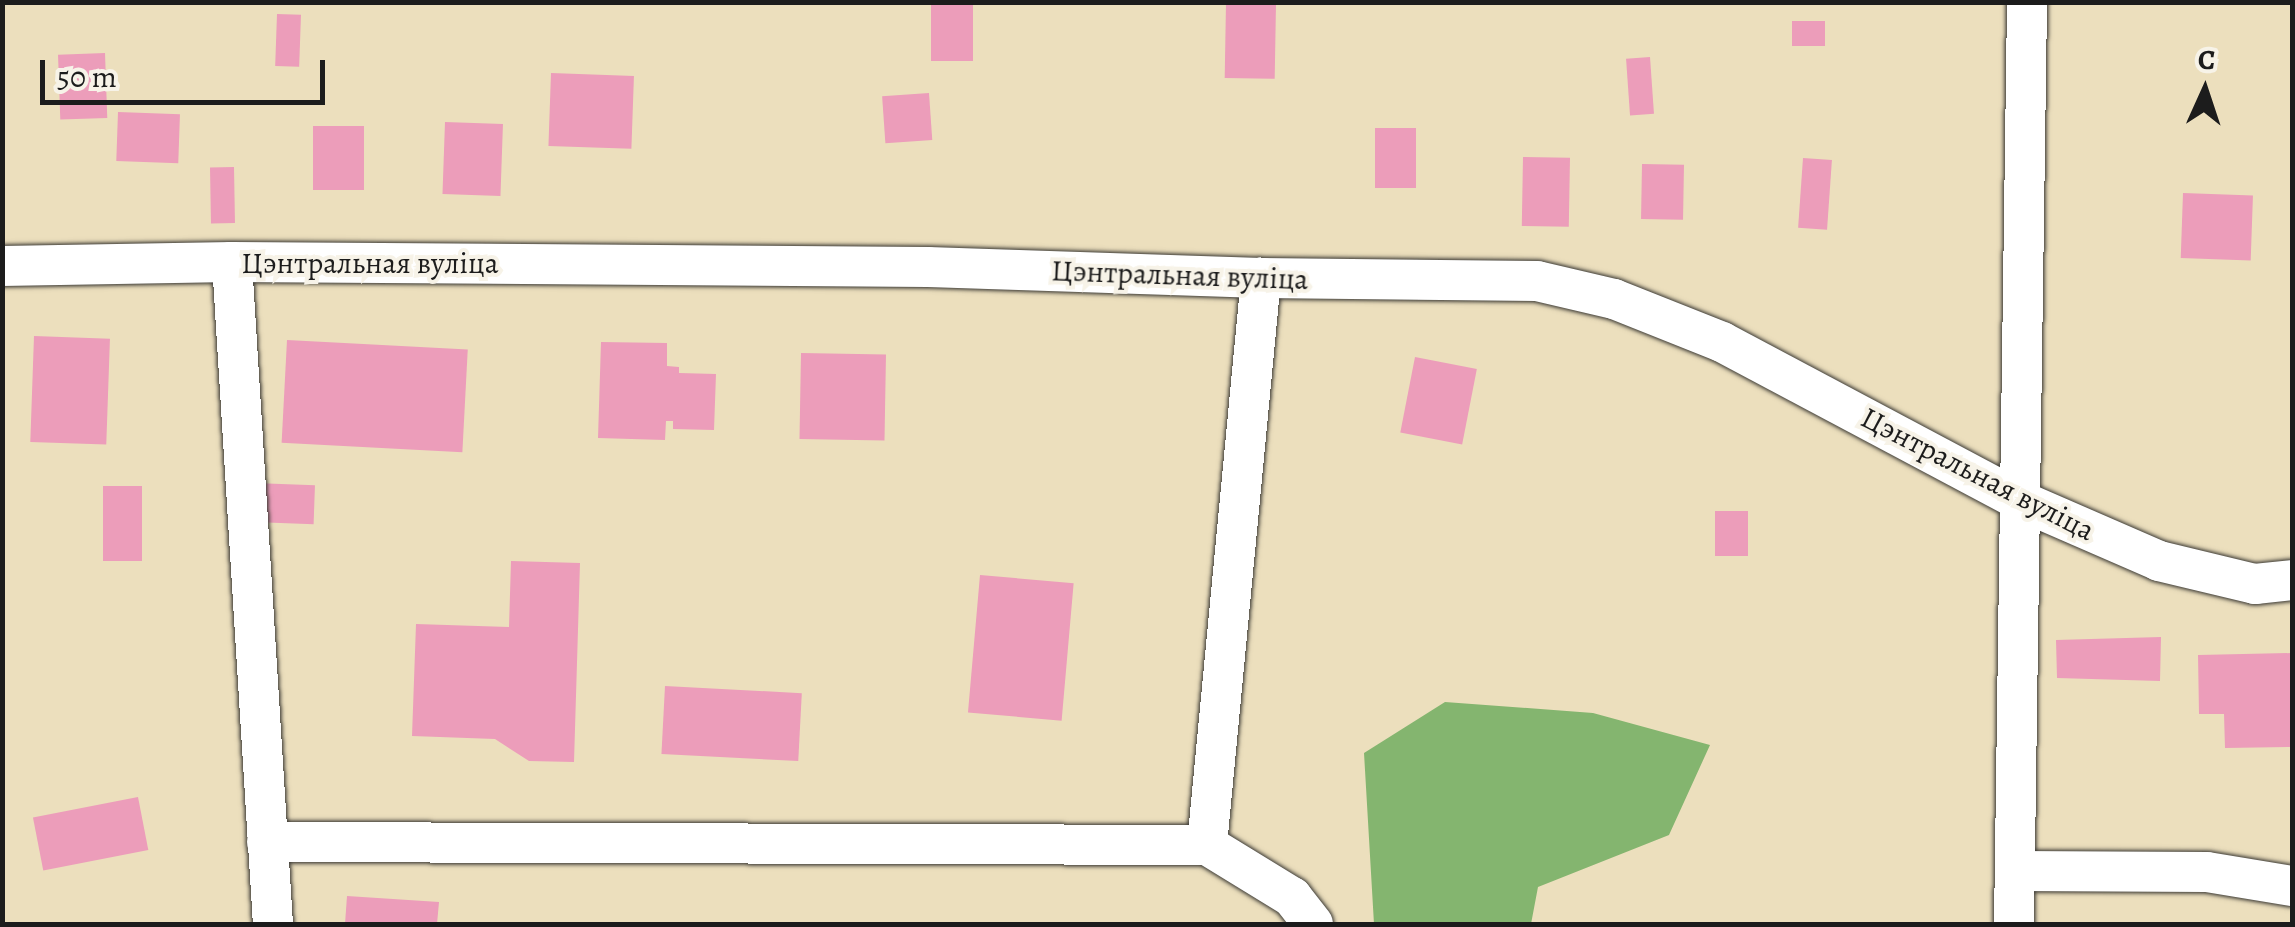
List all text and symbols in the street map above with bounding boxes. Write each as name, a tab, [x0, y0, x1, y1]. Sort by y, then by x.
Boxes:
scale bar	[45, 40, 330, 102]
north arrow	[2155, 40, 2255, 140]
text: С	[2197, 41, 2216, 79]
text: 50 m	[57, 57, 117, 97]
street label: Цэнтральная вуліца	[242, 245, 498, 281]
street label: Цэнтральная вуліца	[1051, 253, 1309, 297]
street label: Цэнтральная вуліца	[1855, 400, 2101, 548]

